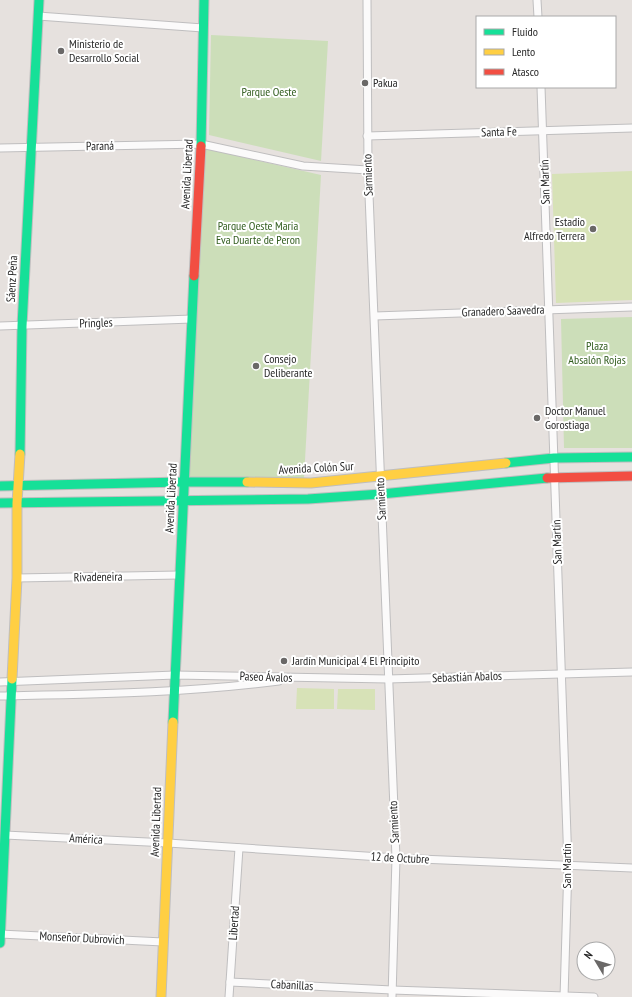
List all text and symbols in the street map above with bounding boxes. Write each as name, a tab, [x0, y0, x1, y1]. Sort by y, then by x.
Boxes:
legend	[476, 16, 616, 88]
text: Fluido	[512, 24, 538, 39]
place label: Ministerio de Desarrollo Social	[69, 36, 139, 65]
text: Lento	[512, 44, 535, 59]
marker: Ministerio de Desarrollo Social	[56, 46, 66, 56]
text: Atasco	[512, 64, 539, 79]
place label: Pakua	[373, 75, 398, 90]
marker: Pakua	[360, 78, 370, 88]
park label: Parque Oeste	[242, 84, 296, 99]
street label: Santa Fe	[481, 123, 517, 140]
street label: Paraná	[86, 138, 114, 153]
street label: Avenida Libertad	[177, 139, 196, 209]
street label: Sarmiento	[359, 154, 376, 196]
street label: San Martín	[536, 159, 553, 205]
place label: Estadio Alfredo Terrera	[524, 214, 585, 243]
park label: Parque Oeste Maria Eva Duarte de Peron	[216, 218, 300, 247]
marker: Estadio Alfredo Terrera	[588, 224, 598, 234]
street label: Sáenz Peña	[3, 255, 20, 303]
street label: Granadero Saavedra	[461, 302, 545, 319]
street label: Pringles	[79, 314, 113, 331]
park label: Plaza Absalón Rojas	[568, 338, 626, 367]
place label: Consejo Deliberante	[264, 351, 312, 380]
marker: Consejo Deliberante	[251, 361, 261, 371]
place label: Doctor Manuel Gorostiaga	[545, 403, 606, 432]
marker: Doctor Manuel Gorostiaga	[532, 413, 542, 423]
street label: Avenida Colón Sur	[278, 458, 355, 477]
street label: Avenida Libertad	[161, 463, 180, 533]
street label: Sarmiento	[372, 478, 389, 521]
street label: San Martín	[548, 519, 565, 565]
street label: Rivadeneira	[73, 569, 123, 584]
place label: Jardín Municipal 4 El Principito	[291, 653, 419, 668]
marker: Jardín Municipal 4 El Principito	[279, 656, 289, 666]
street label: Paseo Ávalos	[239, 668, 293, 685]
street label: Sebastián Abalos	[432, 668, 502, 685]
street label: Avenida Libertad	[147, 787, 164, 857]
street label: Sarmiento	[385, 801, 402, 844]
street label: América	[69, 830, 103, 847]
street label: San Martín	[559, 844, 574, 888]
street label: 12 de Octubre	[370, 848, 430, 867]
street label: Libertad	[225, 905, 242, 941]
street label: Monseñor Dubrovich	[39, 928, 125, 947]
north arrow	[576, 941, 616, 981]
text: N	[581, 948, 595, 961]
street label: Cabanillas	[270, 976, 314, 993]

